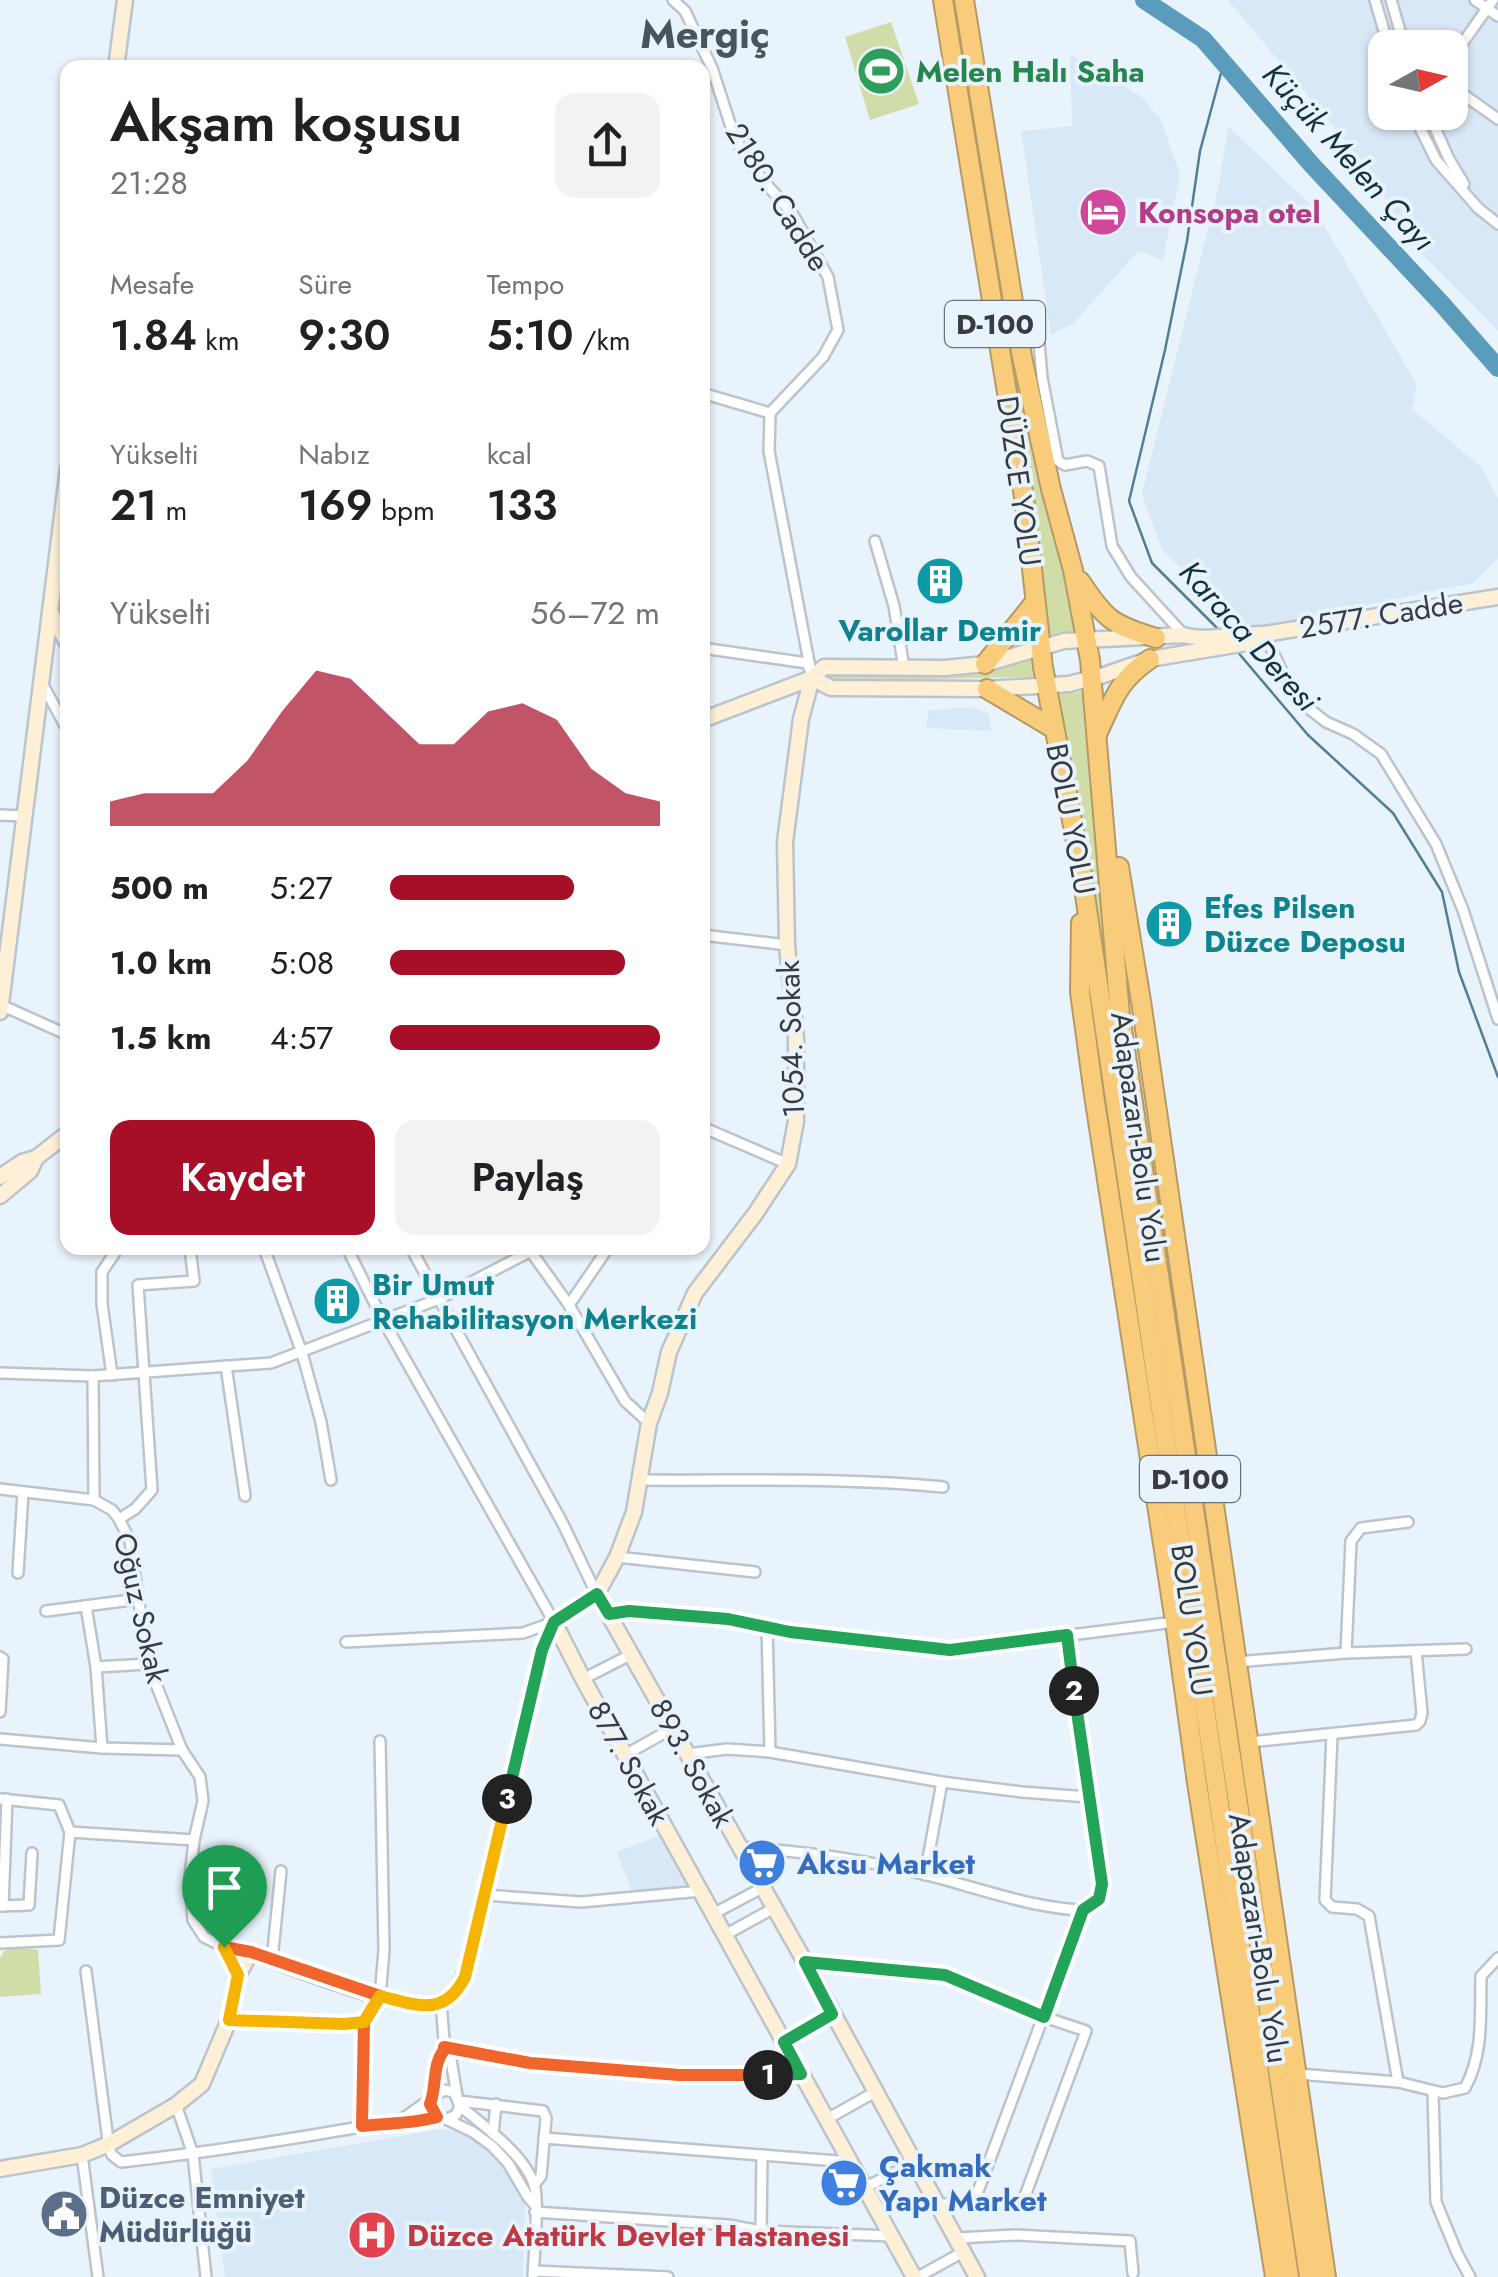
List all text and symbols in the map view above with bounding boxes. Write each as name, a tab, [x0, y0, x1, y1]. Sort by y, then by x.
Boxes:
district label: Mergiç	[640, 5, 770, 63]
north arrow	[1368, 30, 1468, 130]
map controls	[1368, 30, 1468, 130]
sports icon: Melen Halı Saha	[855, 45, 907, 97]
place label: Melen Halı Saha	[916, 50, 1145, 93]
water label: Küçük Melen Çayı	[1252, 53, 1446, 261]
text: Akşam koşusu	[110, 82, 462, 162]
button: share	[555, 93, 660, 198]
street label: 2180. Cadde	[715, 115, 841, 279]
text: 21:28	[110, 160, 188, 206]
hotel icon: Konsopa otel	[1077, 186, 1129, 238]
place label: Konsopa otel	[1138, 191, 1321, 234]
text: Mesafe	[110, 264, 194, 305]
text: Süre	[298, 264, 352, 305]
text: Tempo	[487, 264, 564, 305]
road number: D-100	[945, 301, 1045, 347]
text: 1.84	[110, 305, 197, 366]
text: 9:30	[298, 305, 391, 366]
text: 5:10	[487, 305, 574, 366]
text: km	[197, 320, 240, 361]
text: /km	[574, 320, 631, 361]
street label: DÜZCE YOLU	[986, 393, 1052, 569]
text: Yükselti	[110, 434, 199, 475]
text: Nabız	[298, 434, 370, 475]
text: kcal	[487, 434, 532, 475]
text: 21	[110, 475, 157, 536]
text: 169	[298, 475, 373, 536]
text: 133	[487, 475, 557, 536]
text: m	[157, 490, 187, 531]
text: bpm	[373, 490, 435, 531]
water label: Karaca Deresi	[1168, 550, 1330, 723]
building icon: Varollar Demir	[914, 555, 966, 607]
street label: 2577. Cadde	[1296, 581, 1466, 649]
text: Yükselti	[110, 590, 212, 636]
text: 56–72 m	[530, 590, 660, 636]
place label: Varollar Demir	[838, 609, 1042, 652]
street label: BOLU YOLU	[1035, 740, 1107, 898]
text: 500 m	[110, 865, 209, 911]
text: 5:27	[270, 865, 333, 911]
place label: Efes Pilsen Düzce Deposu	[1204, 886, 1406, 963]
building icon: Efes Pilsen Düzce Deposu	[1143, 898, 1195, 950]
text: 1.0 km	[110, 940, 212, 986]
text: 5:08	[270, 940, 334, 986]
street label: 1054. Sokak	[767, 959, 815, 1118]
street label: Adapazarı-Bolu Yolu	[1100, 1009, 1178, 1265]
text: 1.5 km	[110, 1015, 212, 1061]
text: 4:57	[270, 1015, 333, 1061]
button: Kaydet	[110, 1120, 375, 1235]
button: Paylaş	[395, 1120, 660, 1235]
place label: Bir Umut Rehabilitasyon Merkezi	[372, 1263, 697, 1340]
building icon: Bir Umut Rehabilitasyon Merkezi	[311, 1275, 363, 1327]
road number: D-100	[1140, 1456, 1240, 1502]
street label: Oğuz Sokak	[103, 1529, 179, 1688]
street label: BOLU YOLU	[1160, 1541, 1224, 1699]
pin: 2	[1049, 1666, 1099, 1716]
text: 2	[1065, 1670, 1083, 1711]
street label: 893. Sokak	[639, 1691, 745, 1836]
street label: 877. Sokak	[577, 1693, 681, 1834]
pin: 3	[482, 1774, 532, 1824]
text: 3	[498, 1778, 516, 1819]
street label: Adapazarı-Bolu Yolu	[1218, 1810, 1300, 2066]
supermarket icon: Aksu Market	[736, 1837, 788, 1889]
place label: Aksu Market	[796, 1842, 976, 1885]
pin	[182, 1845, 267, 1948]
icon: arrive	[197, 1860, 252, 1915]
pin: 1	[743, 2050, 793, 2100]
text: 1	[761, 2054, 775, 2095]
place label: Çakmak Yapı Market	[878, 2145, 1047, 2222]
supermarket icon: Çakmak Yapı Market	[818, 2157, 870, 2209]
place label: Düzce Emniyet Müdürlüğü	[99, 2176, 305, 2253]
public building icon: Düzce Emniyet Müdürlüğü	[38, 2188, 90, 2240]
hospital icon: Düzce Atatürk Devlet Hastanesi	[346, 2209, 398, 2261]
place label: Düzce Atatürk Devlet Hastanesi	[407, 2214, 850, 2257]

